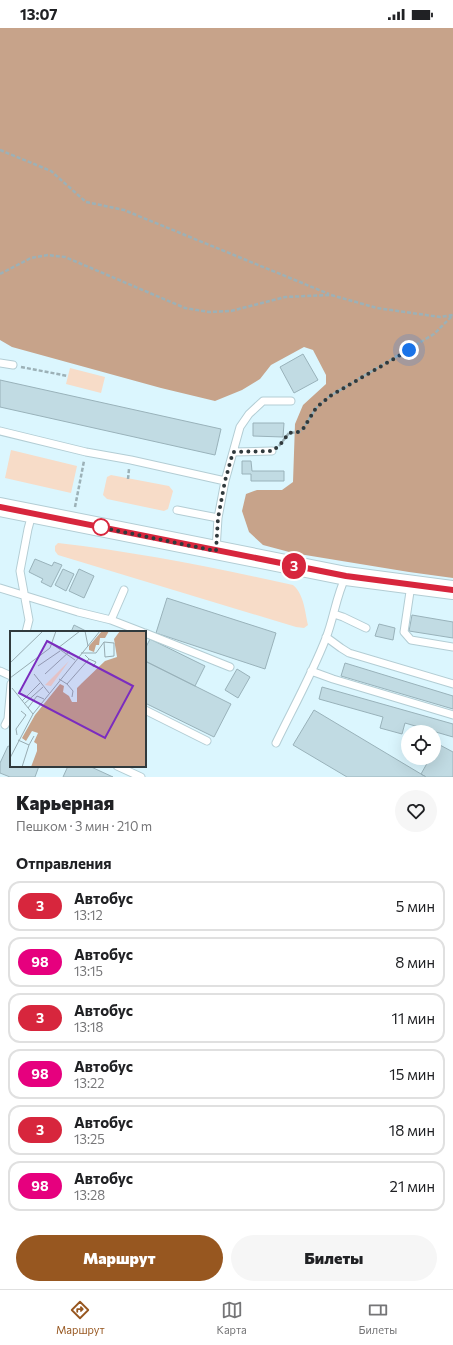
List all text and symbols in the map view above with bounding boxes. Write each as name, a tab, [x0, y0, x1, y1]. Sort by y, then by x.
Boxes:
text: 13:07	[20, 5, 58, 23]
your location	[399, 340, 419, 360]
unlabelled marker	[92, 518, 110, 536]
line badge: 3	[281, 553, 307, 579]
text: 3	[290, 557, 298, 574]
inset map	[10, 631, 146, 767]
map controls	[401, 725, 441, 765]
button: locate	[401, 725, 441, 765]
button: heart	[395, 790, 437, 832]
text: Карьерная	[16, 791, 114, 814]
text: Пешком · 3 мин · 210 m	[16, 818, 152, 834]
text: Отправления	[16, 854, 112, 872]
text: Автобус	[74, 889, 133, 907]
text: 3	[36, 897, 44, 914]
text: 5 мин	[396, 897, 435, 915]
text: 13:12	[74, 907, 103, 923]
text: Автобус	[74, 945, 133, 963]
text: 98	[31, 953, 49, 970]
text: 8 мин	[395, 953, 435, 971]
text: 13:15	[74, 963, 103, 979]
text: Автобус	[74, 1001, 133, 1019]
text: 3	[36, 1009, 44, 1026]
text: 11 мин	[391, 1009, 435, 1027]
text: 13:18	[74, 1019, 104, 1035]
text: Автобус	[74, 1057, 133, 1075]
text: 98	[31, 1065, 49, 1082]
text: 15 мин	[389, 1065, 435, 1083]
text: 13:22	[74, 1075, 104, 1091]
text: Автобус	[74, 1113, 133, 1131]
text: 3	[36, 1121, 44, 1138]
text: 18 мин	[389, 1121, 435, 1139]
text: 13:25	[74, 1131, 105, 1147]
text: Автобус	[74, 1169, 133, 1187]
text: 98	[31, 1177, 49, 1194]
text: 21 мин	[390, 1177, 435, 1195]
text: 13:28	[74, 1187, 105, 1203]
button: Маршрут	[16, 1235, 223, 1281]
button: Билеты	[231, 1235, 437, 1281]
tab: Маршрут	[56, 1299, 105, 1336]
tab: Карта	[217, 1299, 247, 1336]
tab: Билеты	[359, 1299, 397, 1336]

